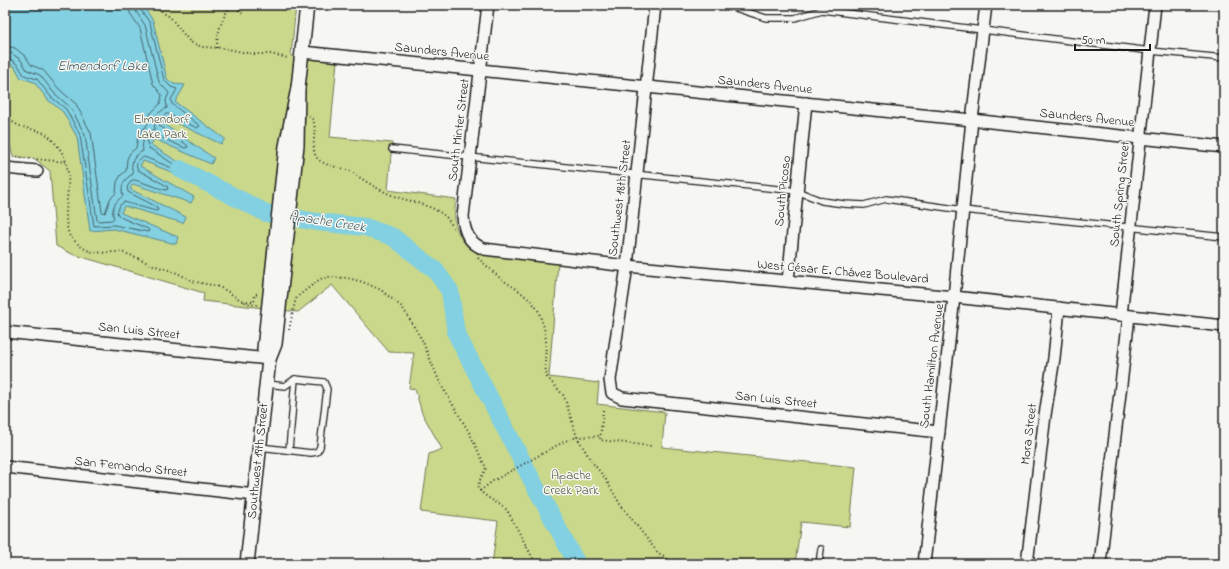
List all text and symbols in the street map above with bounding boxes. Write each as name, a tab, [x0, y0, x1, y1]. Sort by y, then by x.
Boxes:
scale bar	[1075, 26, 1150, 52]
text: 50 m	[1081, 32, 1105, 50]
street label: Saunders Avenue	[394, 38, 490, 66]
water label: Elmendorf Lake	[57, 56, 147, 77]
street label: Saunders Avenue	[717, 71, 813, 99]
street label: South Minter Street	[443, 77, 475, 182]
street label: Saunders Avenue	[1039, 104, 1135, 132]
park label: Elmendorf Lake Park	[134, 110, 191, 144]
street label: Southwest 18th Street	[603, 138, 637, 257]
street label: South Spring Street	[1105, 139, 1136, 248]
street label: South Picoso	[770, 154, 796, 227]
water label: Apache Creek	[287, 206, 368, 239]
street label: West César E. Chávez Boulevard	[757, 255, 930, 289]
street label: South Hamilton Avenue	[915, 303, 949, 429]
street label: San Luis Street	[97, 317, 181, 345]
street label: San Luis Street	[734, 386, 818, 414]
street label: Southwest 19th Street	[242, 402, 274, 520]
street label: Mora Street	[1016, 402, 1042, 466]
street label: San Fernando Street	[74, 452, 189, 482]
park label: Apache Creek Park	[543, 466, 599, 500]

